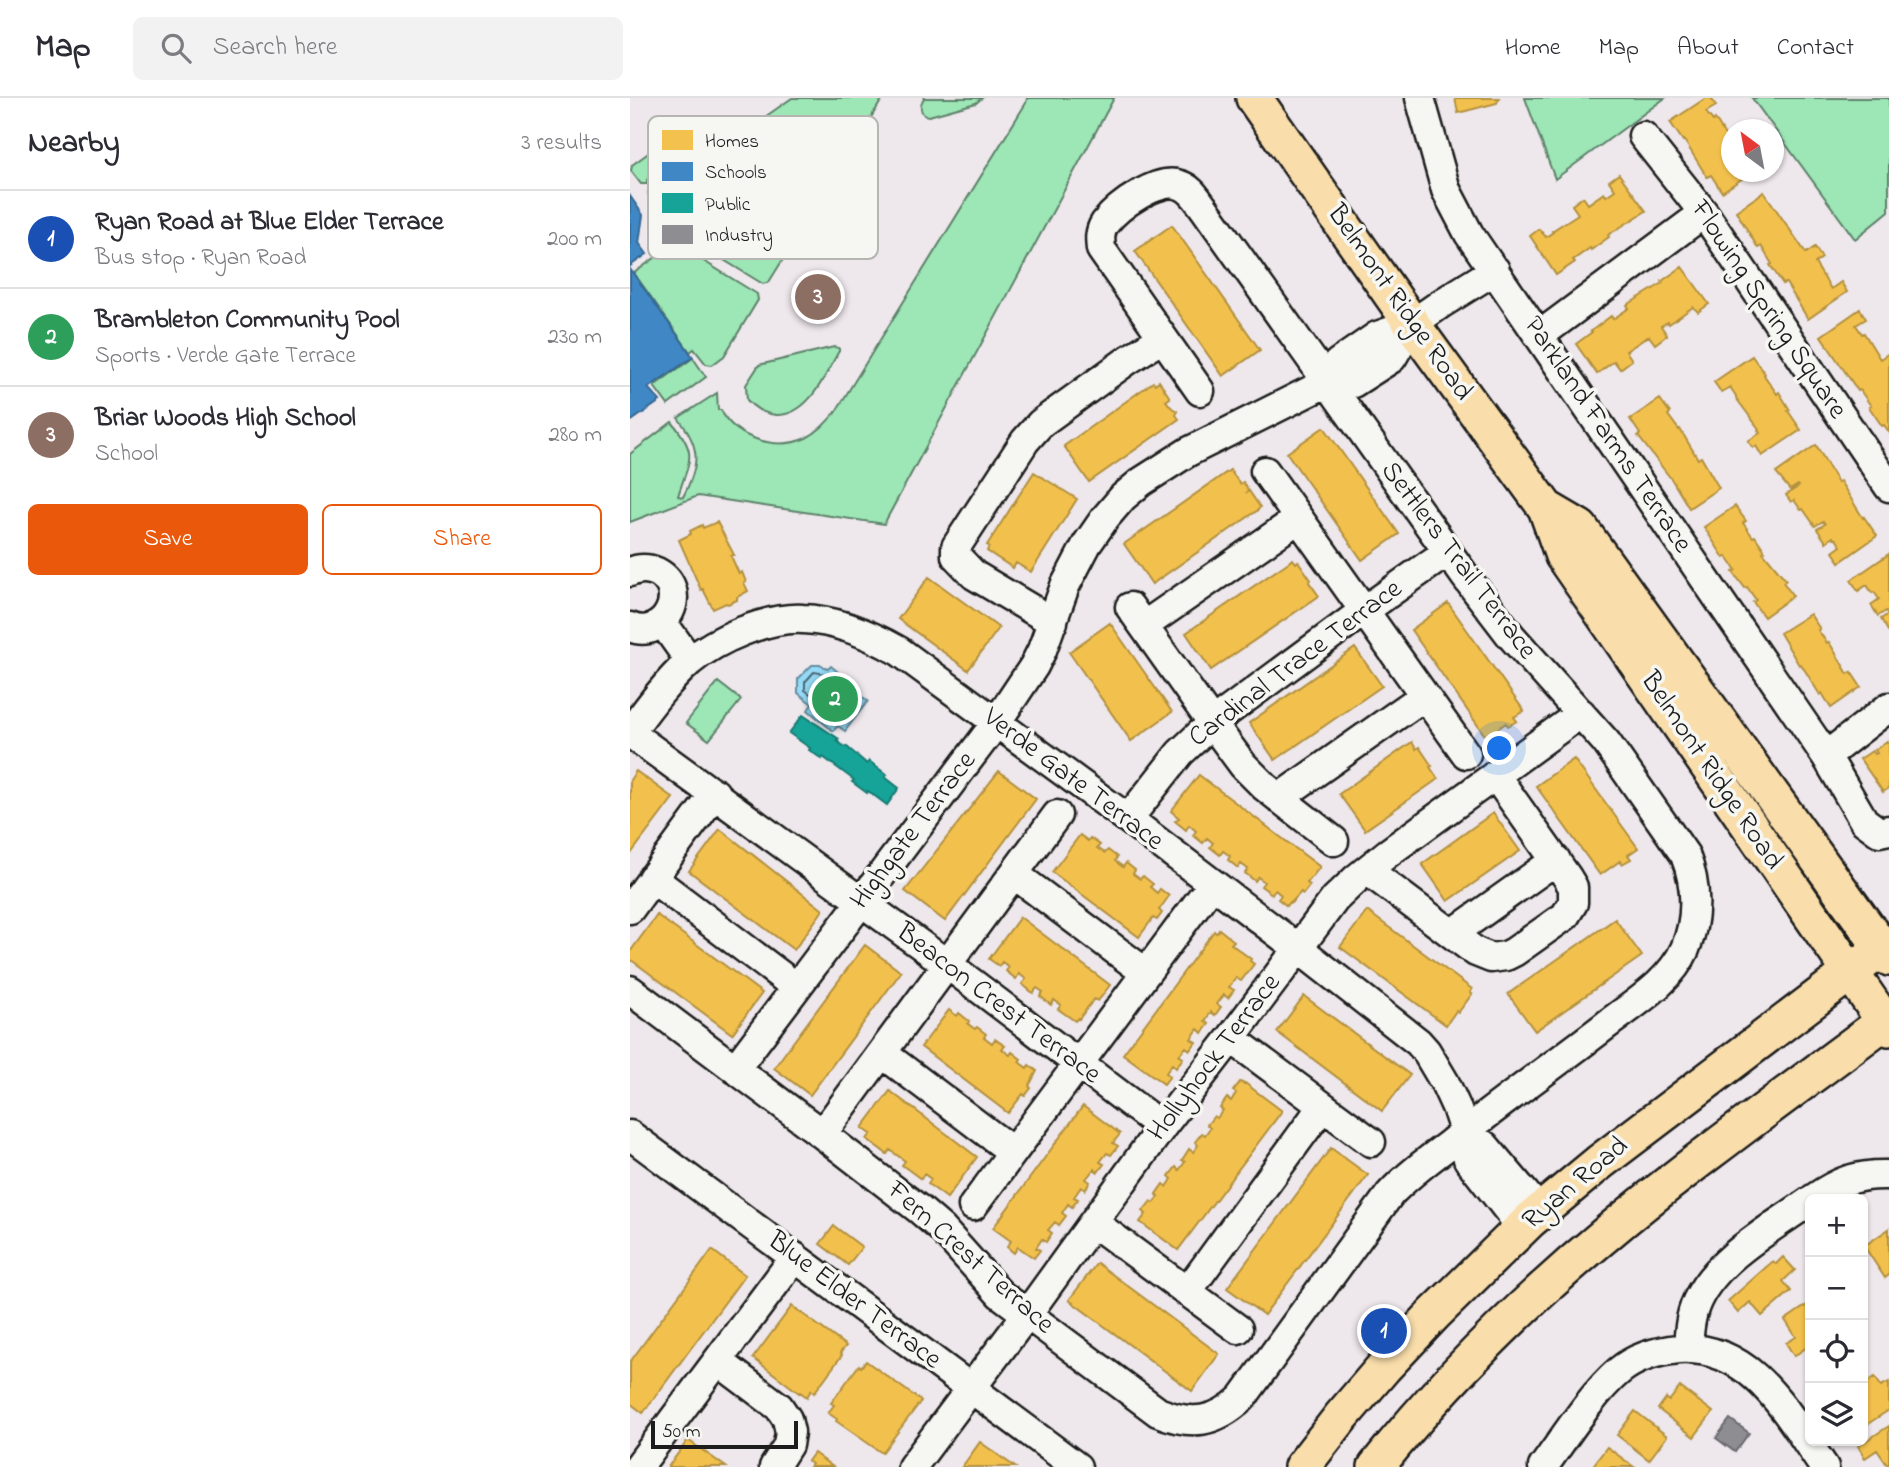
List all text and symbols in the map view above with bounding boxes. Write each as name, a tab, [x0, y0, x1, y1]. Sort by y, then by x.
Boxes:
search box	[133, 17, 623, 80]
text: Map	[35, 24, 91, 72]
icon: search	[157, 29, 195, 67]
text: Search here	[213, 29, 337, 67]
text: Home	[1505, 31, 1561, 66]
text: Map	[1599, 31, 1639, 66]
text: About	[1677, 31, 1739, 66]
text: Contact	[1777, 31, 1854, 66]
legend	[648, 116, 878, 259]
north arrow	[1721, 119, 1784, 182]
text: Nearby	[28, 122, 120, 166]
text: 3 results	[521, 127, 602, 160]
text: Homes	[705, 129, 759, 156]
text: Schools	[705, 160, 767, 187]
street label: Flowing Spring Square	[1679, 191, 1857, 428]
text: Public	[705, 192, 751, 219]
street label: Belmont Ridge Road	[1315, 195, 1482, 410]
text: Ryan Road at Blue Elder Terrace	[95, 204, 444, 242]
text: 1	[47, 223, 55, 256]
text: 200 m	[547, 223, 602, 256]
text: Industry	[705, 223, 773, 251]
text: Bus stop · Ryan Road	[95, 242, 306, 275]
pin: 3	[795, 271, 841, 323]
text: Brambleton Community Pool	[95, 302, 400, 340]
street label: Parkland Farms Terrace	[1512, 308, 1702, 562]
text: 2	[45, 321, 57, 354]
text: 230 m	[548, 321, 602, 354]
text: Sports · Verde Gate Terrace	[95, 340, 356, 373]
text: Briar Woods High School	[95, 400, 356, 438]
text: 3	[46, 419, 56, 452]
text: 280 m	[548, 419, 602, 452]
text: School	[95, 438, 158, 471]
street label: Settlers Trail Terrace	[1370, 453, 1547, 669]
button: Save	[28, 504, 308, 575]
button: Share	[322, 504, 602, 575]
street label: Cardinal Trace Terrace	[1180, 570, 1412, 758]
street label: Belmont Ridge Road	[1629, 663, 1793, 879]
pin: 2	[812, 673, 858, 725]
street label: Verde Gate Terrace	[973, 698, 1172, 862]
your location	[1482, 731, 1516, 765]
street label: Highgate Terrace	[841, 743, 987, 919]
street label: Beacon Crest Terrace	[886, 913, 1110, 1095]
street label: Hollyhock Terrace	[1138, 965, 1292, 1150]
street label: Ryan Road	[1514, 1127, 1638, 1241]
street label: Fern Crest Terrace	[876, 1171, 1063, 1345]
map controls	[1805, 1194, 1868, 1446]
button: +	[1805, 1194, 1868, 1257]
street label: Blue Elder Terrace	[757, 1221, 950, 1381]
button: −	[1805, 1257, 1868, 1320]
pin: 1	[1361, 1305, 1407, 1357]
button: locate	[1805, 1320, 1868, 1383]
button: layers	[1805, 1383, 1868, 1446]
scale bar	[651, 1418, 798, 1450]
text: 50 m	[662, 1419, 701, 1446]

